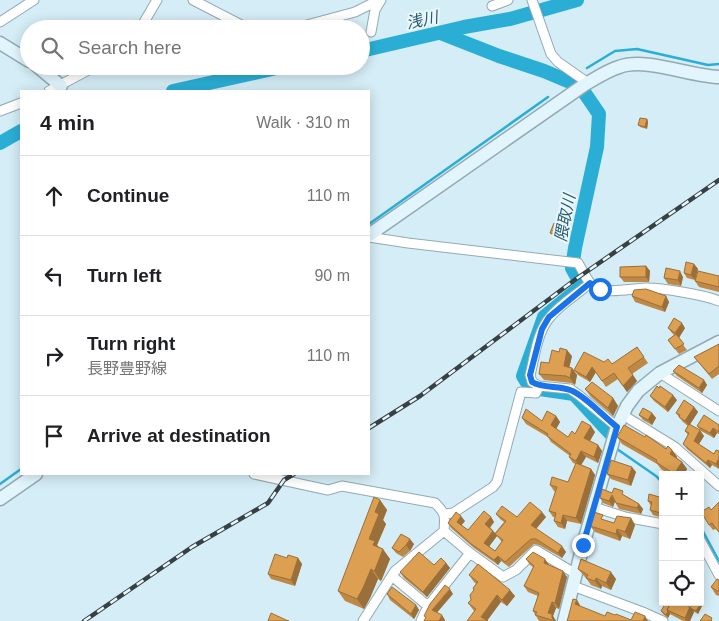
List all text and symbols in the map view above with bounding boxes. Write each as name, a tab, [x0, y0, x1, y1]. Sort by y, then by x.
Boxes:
water label: 浅川	[405, 8, 441, 32]
search box	[20, 20, 370, 75]
icon: search	[38, 34, 66, 62]
text: Search here	[78, 37, 182, 58]
text: 4 min	[40, 111, 95, 134]
text: Walk · 310 m	[256, 114, 350, 131]
icon: ahead	[40, 182, 68, 210]
text: Continue	[87, 185, 169, 206]
text: 110 m	[307, 187, 350, 204]
water label: 隈取川	[552, 191, 578, 243]
icon: left	[40, 262, 68, 290]
text: Turn left	[87, 265, 162, 286]
text: 90 m	[314, 267, 350, 284]
route start	[589, 278, 612, 301]
text: Turn right	[87, 333, 175, 354]
icon: right	[40, 342, 68, 370]
text: 110 m	[307, 347, 350, 364]
text: 長野豊野線	[87, 360, 167, 377]
icon: arrive	[40, 422, 68, 450]
text: Arrive at destination	[87, 425, 271, 446]
map controls	[659, 471, 704, 606]
button: +	[659, 471, 704, 516]
button: −	[659, 516, 704, 561]
route end	[572, 534, 595, 557]
button: locate	[659, 561, 704, 606]

